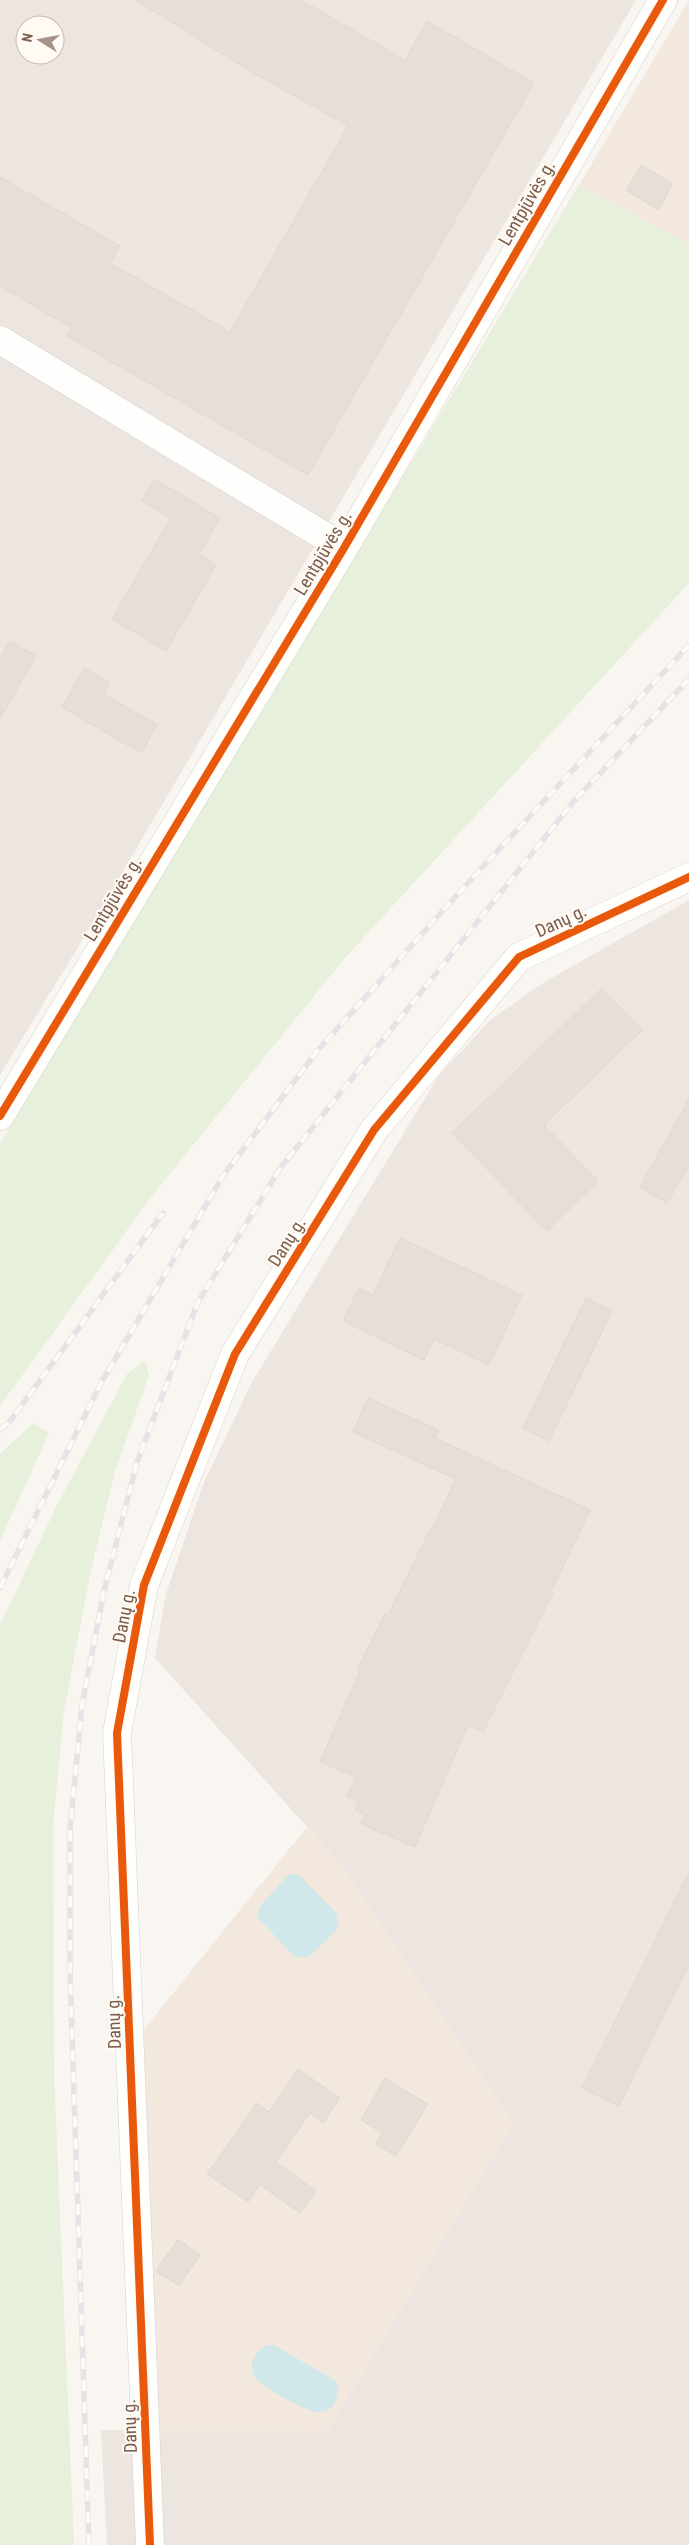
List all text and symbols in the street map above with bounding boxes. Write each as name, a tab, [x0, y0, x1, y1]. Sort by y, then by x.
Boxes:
north arrow	[15, 15, 65, 65]
text: N	[19, 32, 36, 43]
street label: Lentpjūvės g.	[494, 157, 559, 249]
street label: Lentpjūvės g.	[289, 507, 356, 599]
street label: Lentpjūvės g.	[79, 853, 146, 945]
street label: Danų g.	[532, 900, 590, 941]
street label: Danų g.	[263, 1213, 310, 1270]
street label: Danų g.	[108, 1587, 139, 1644]
street label: Danų g.	[102, 1995, 125, 2049]
street label: Danų g.	[118, 2399, 141, 2453]

